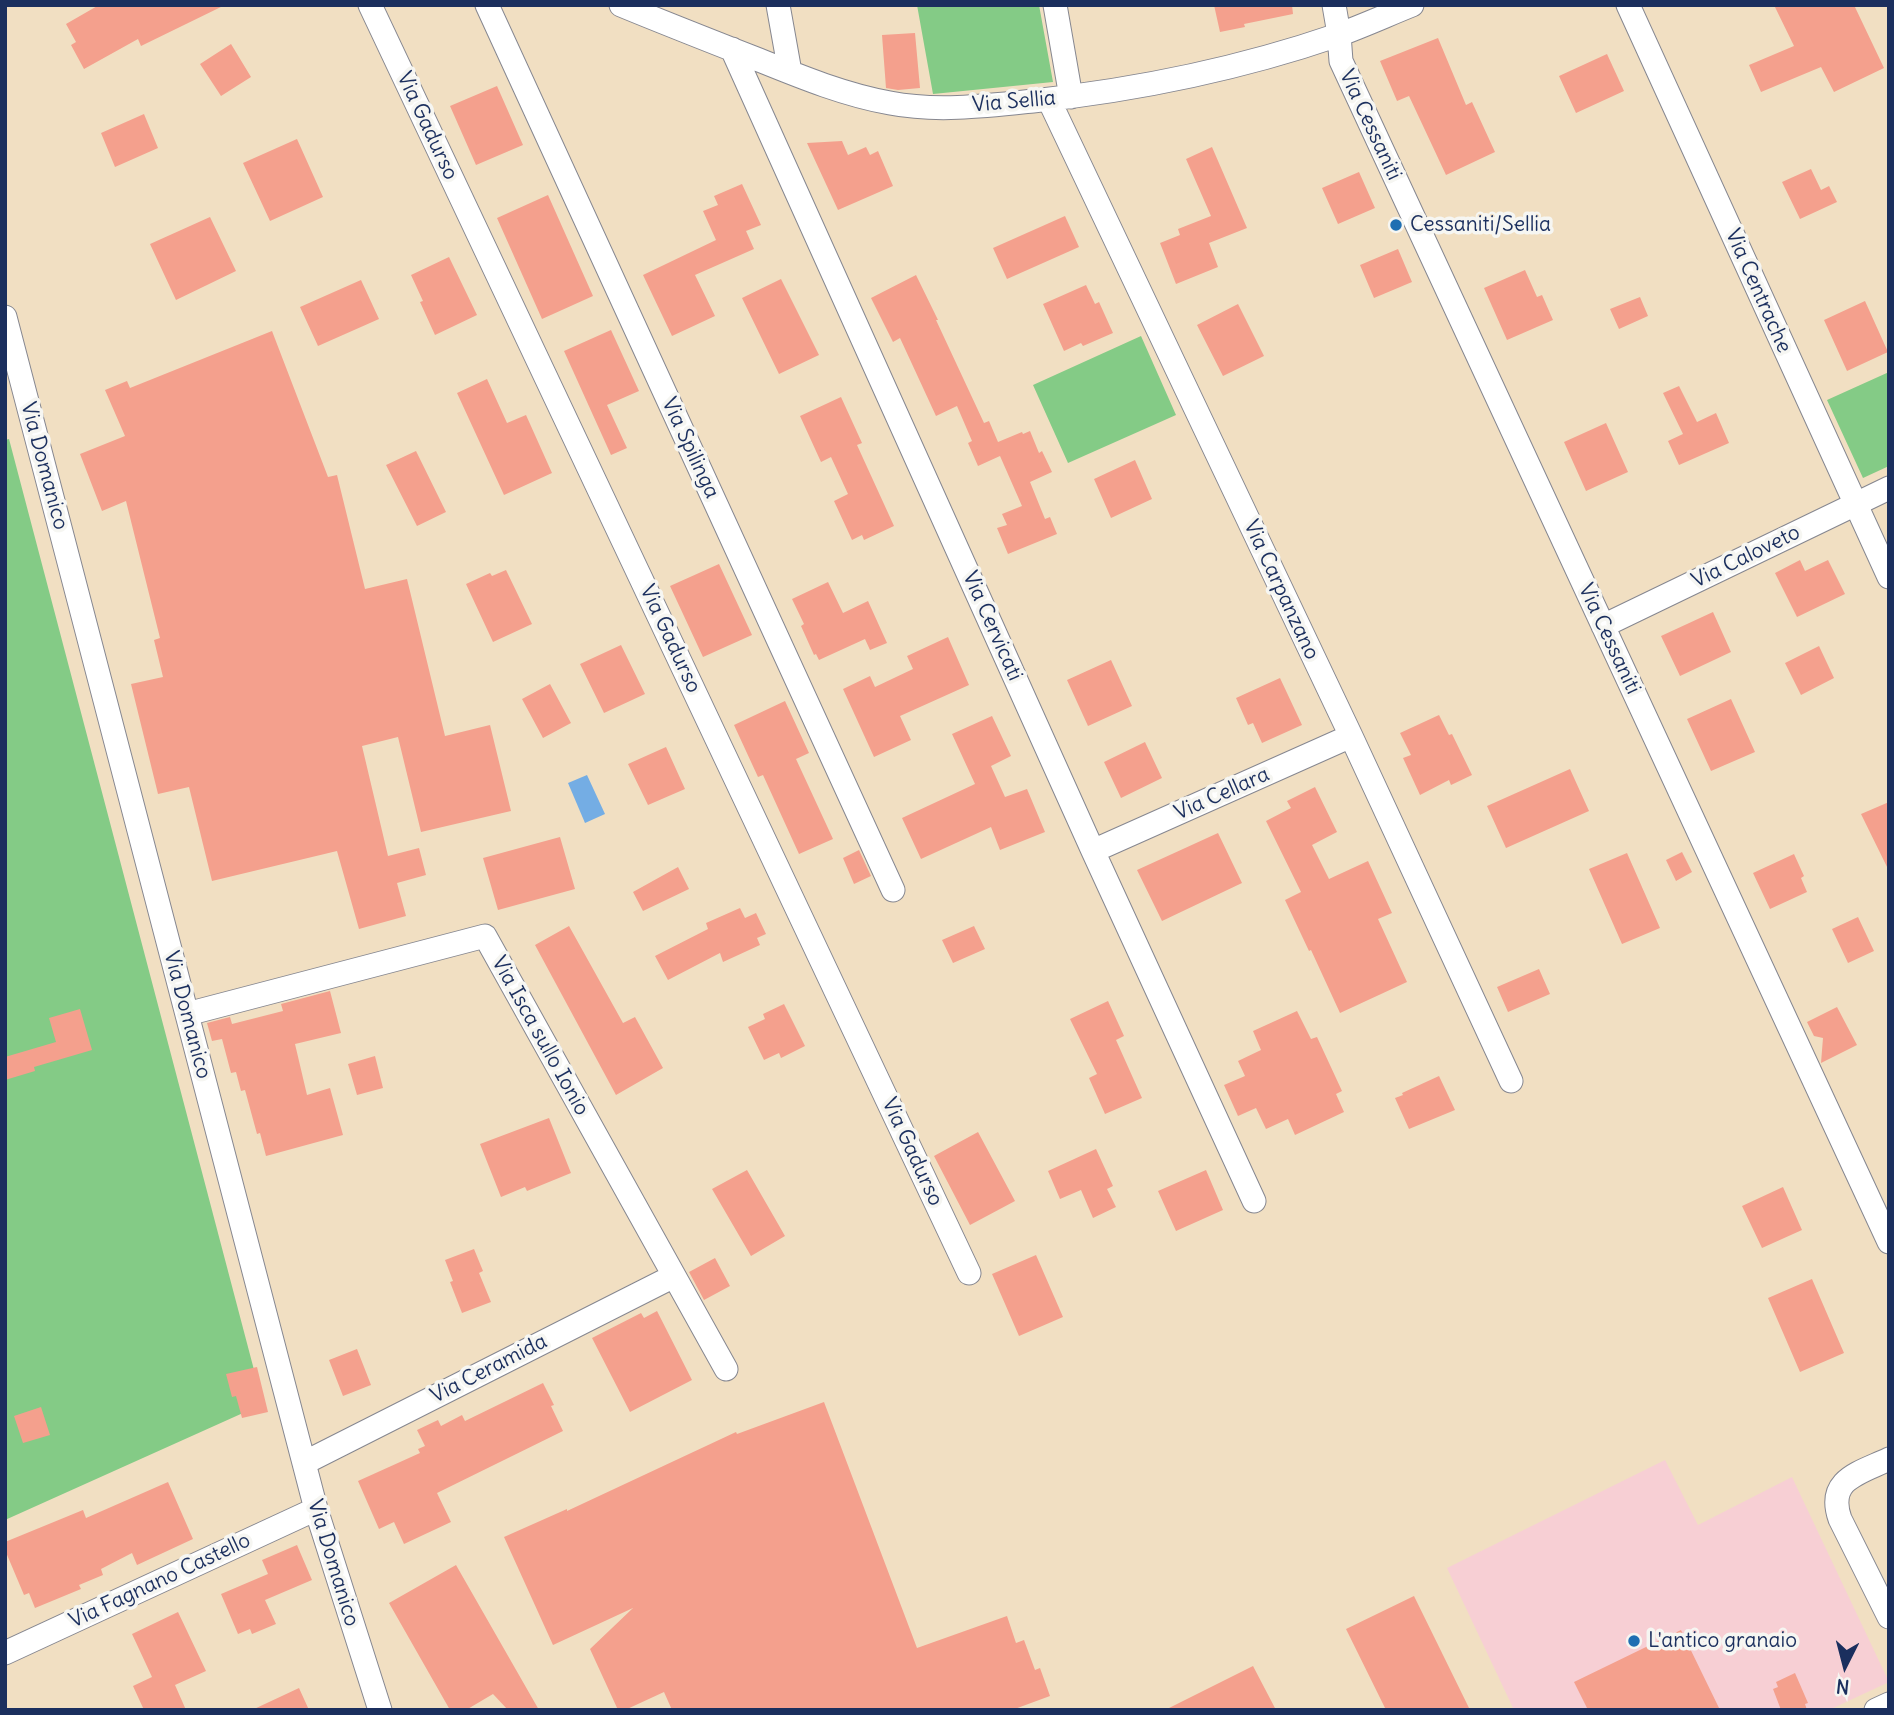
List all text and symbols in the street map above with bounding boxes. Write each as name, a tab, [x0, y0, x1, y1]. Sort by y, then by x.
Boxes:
street label: Via Cessaniti	[1333, 66, 1407, 184]
street label: Via Gadurso	[391, 68, 463, 184]
street label: Via Sellia	[971, 86, 1057, 118]
place label: Cessaniti/Sellia	[1410, 212, 1551, 238]
marker: Cessaniti/Sellia	[1388, 217, 1404, 233]
street label: Via Centrache	[1719, 225, 1797, 357]
street label: Via Spilinga	[656, 394, 724, 502]
street label: Via Domanico	[15, 399, 73, 533]
street label: Via Carpanzano	[1238, 516, 1324, 664]
street label: Via Caloveto	[1688, 520, 1804, 594]
street label: Via Cervicati	[957, 567, 1027, 685]
street label: Via Cessaniti	[1572, 580, 1646, 698]
street label: Via Gadurso	[634, 581, 706, 697]
street label: Via Cellara	[1171, 762, 1273, 826]
street label: Via Domanico	[158, 948, 216, 1082]
street label: Via Isca sullo Ionio	[486, 952, 594, 1120]
street label: Via Gadurso	[876, 1094, 948, 1210]
street label: Via Ceramida	[427, 1329, 551, 1409]
street label: Via Domanico	[302, 1497, 364, 1629]
street label: Via Fagnano Castello	[65, 1528, 255, 1634]
place label: L'antico granaio	[1648, 1628, 1797, 1654]
north arrow	[1810, 1631, 1880, 1701]
marker: L'antico granaio	[1626, 1633, 1642, 1649]
text: N	[1835, 1674, 1851, 1700]

